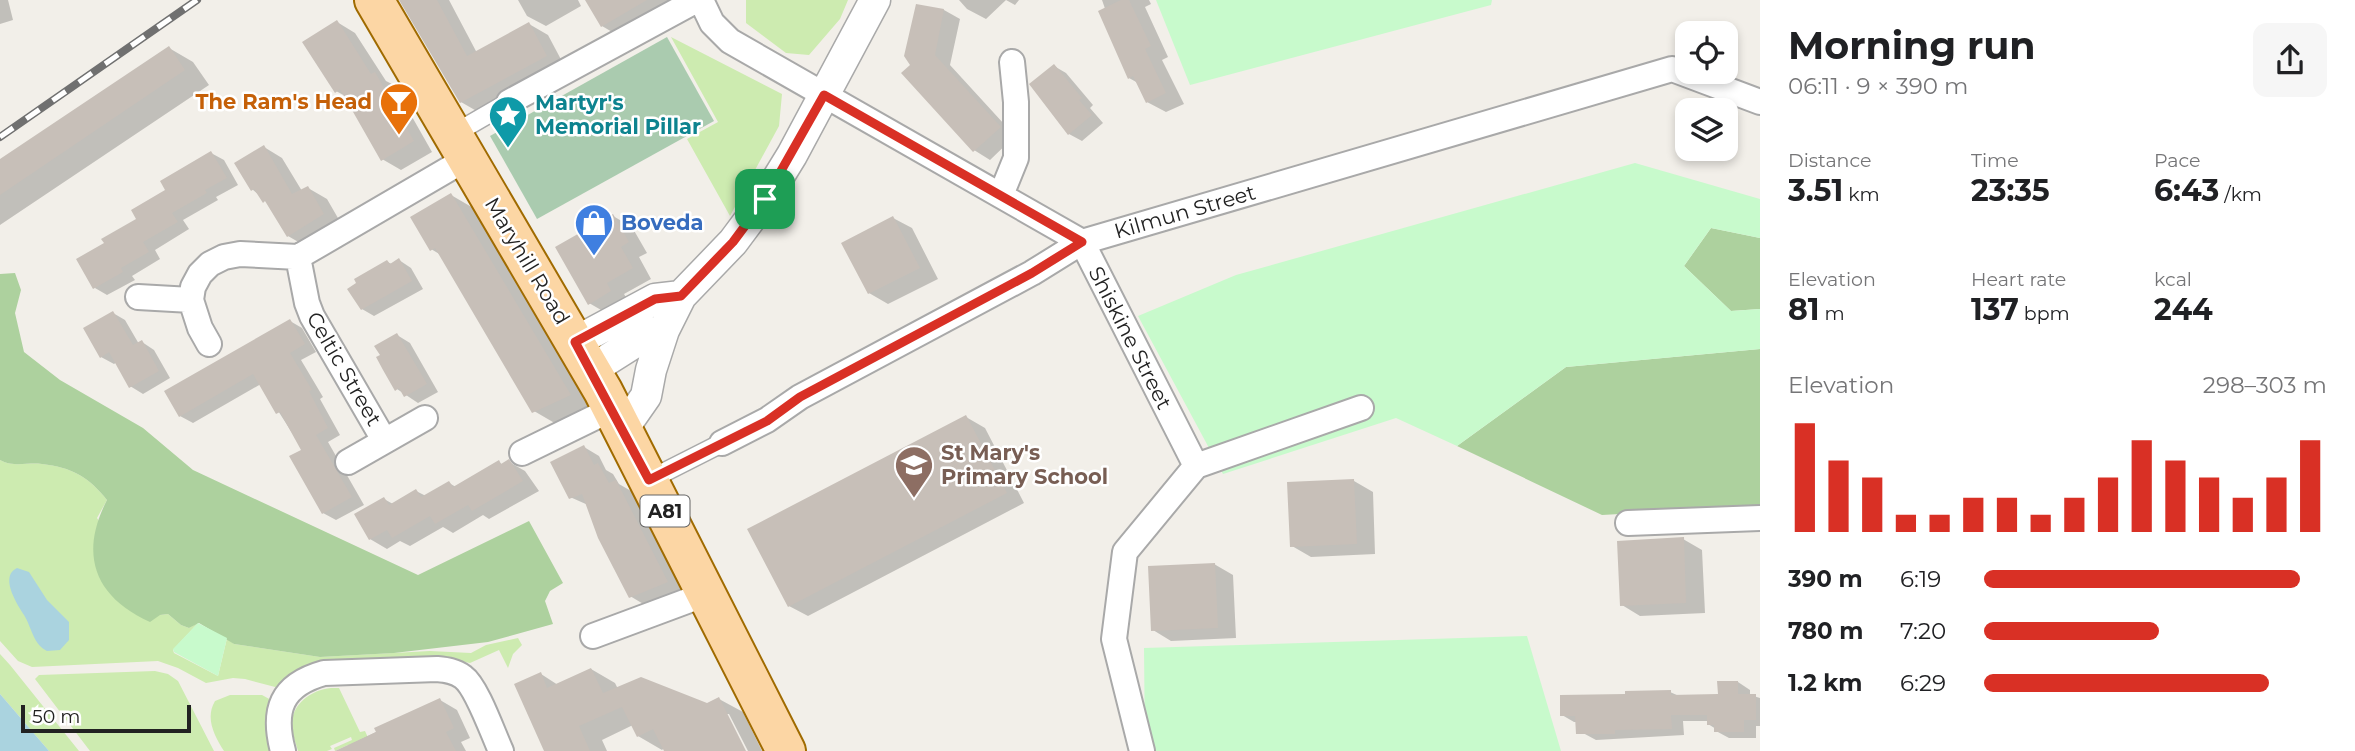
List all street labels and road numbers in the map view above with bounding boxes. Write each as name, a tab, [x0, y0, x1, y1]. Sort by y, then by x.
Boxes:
street label: Kilmun Street	[1111, 179, 1258, 244]
street label: Maryhill Road	[480, 193, 575, 329]
street label: Shiskine Street	[1084, 262, 1177, 413]
street label: Celtic Street	[302, 307, 387, 430]
road number: A81	[640, 496, 690, 526]

